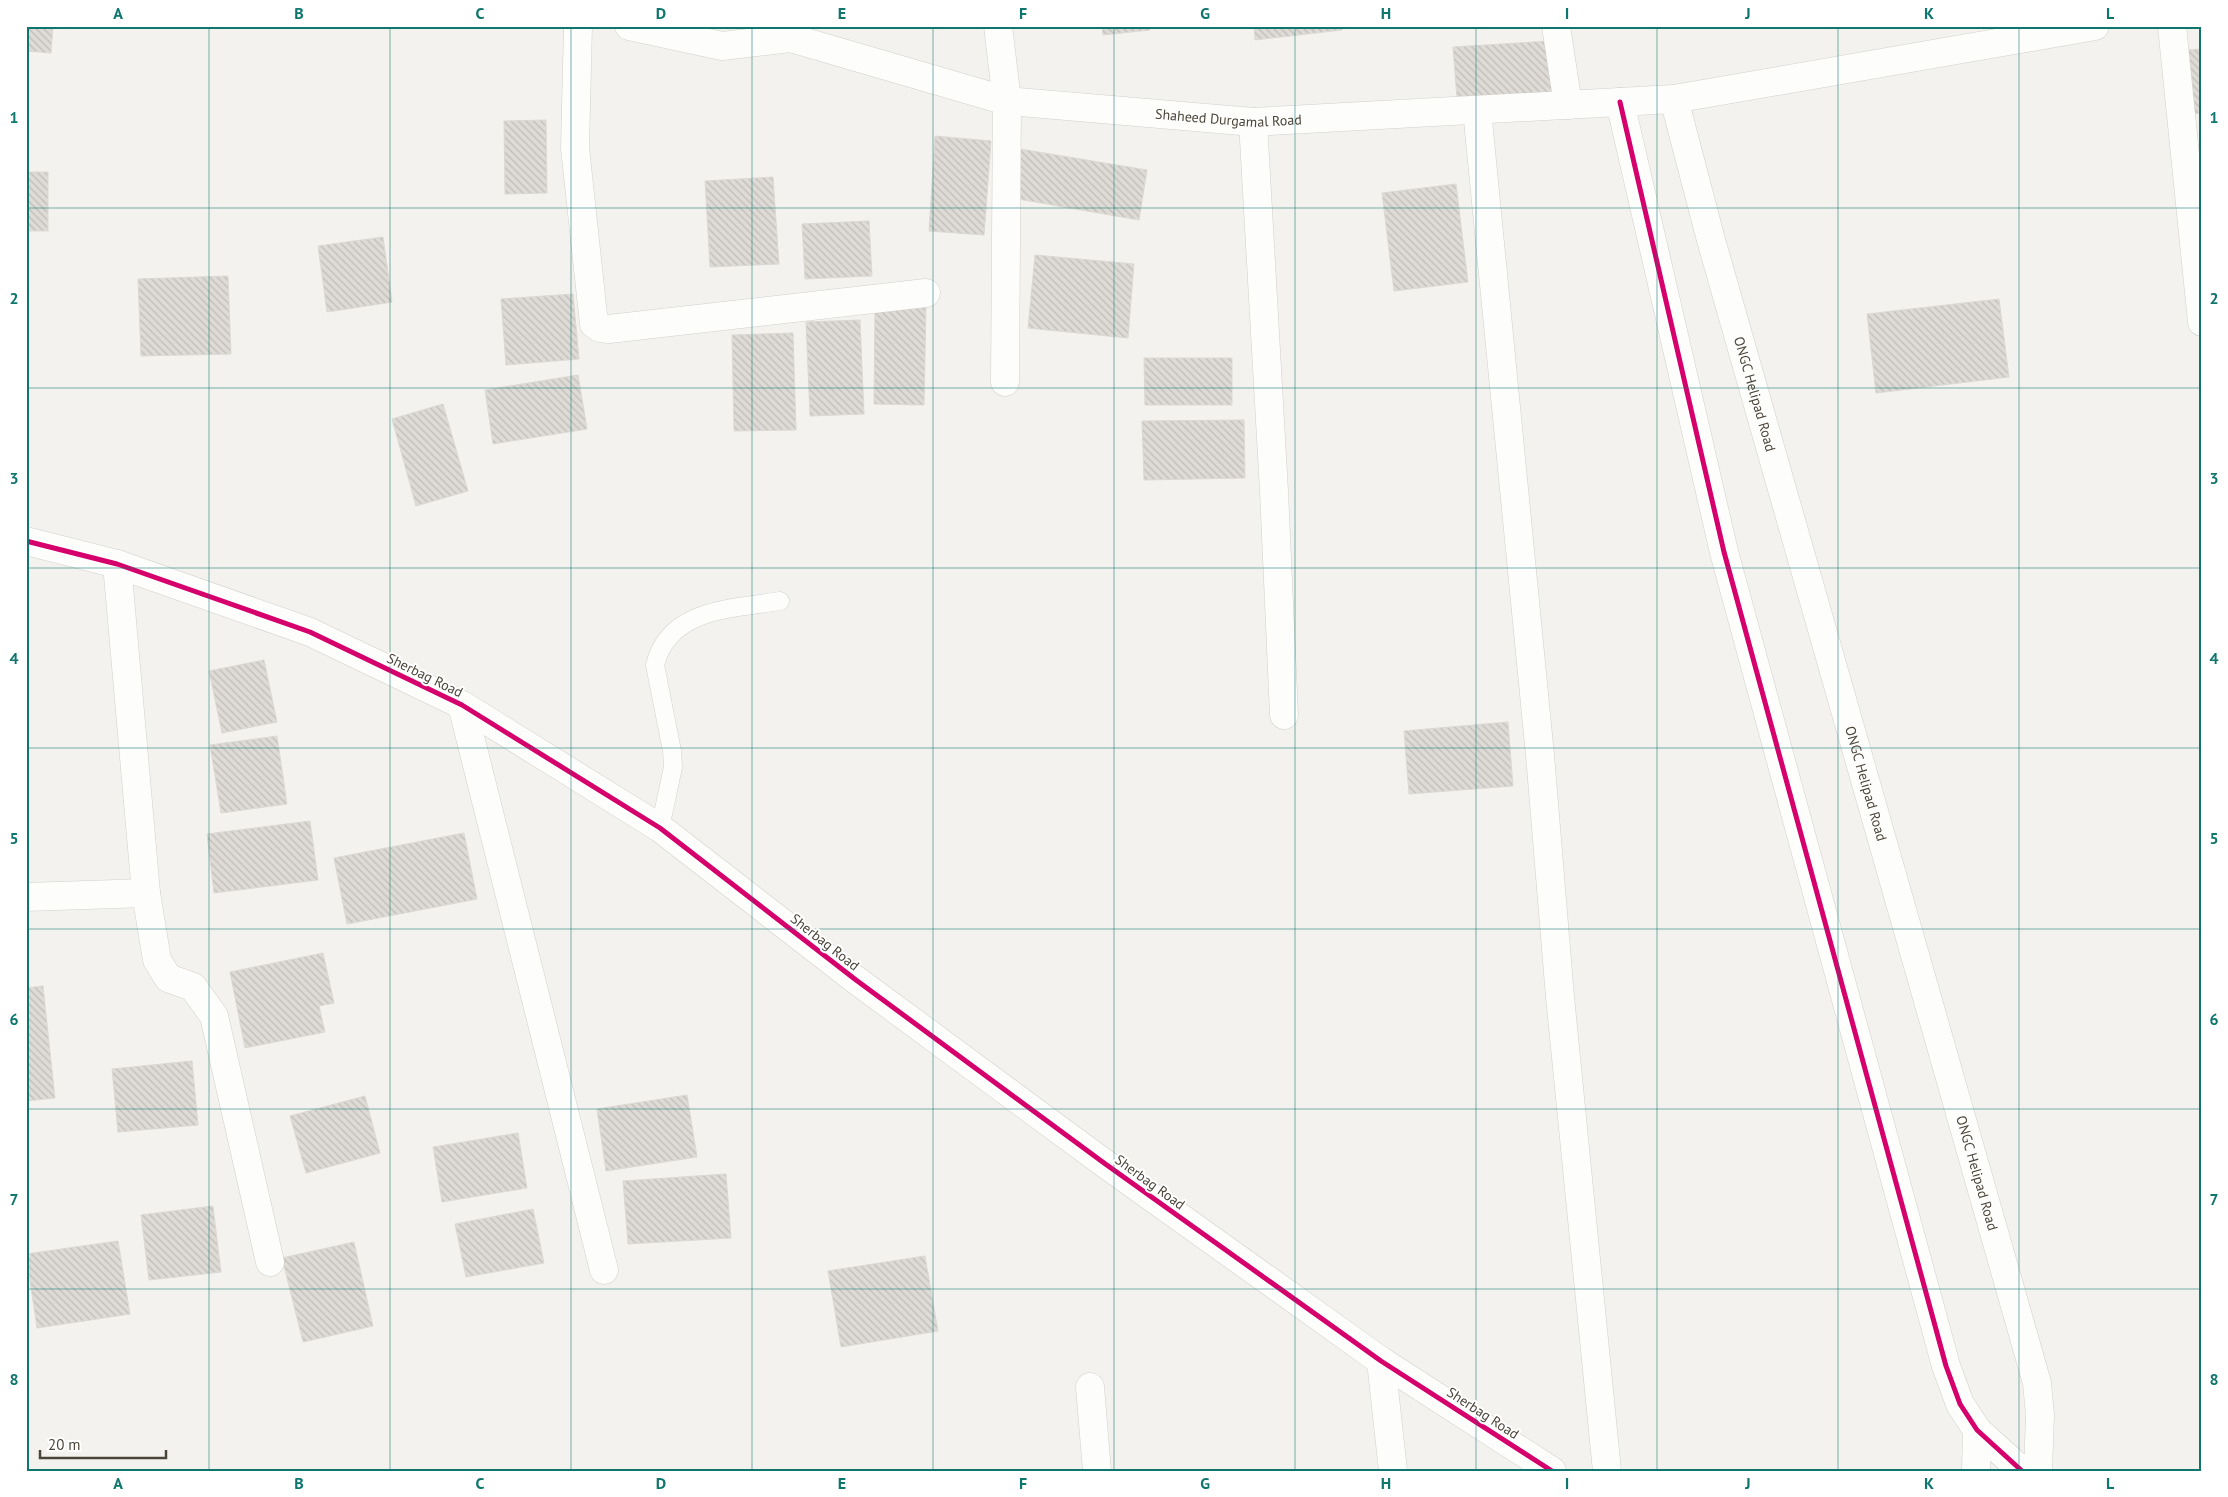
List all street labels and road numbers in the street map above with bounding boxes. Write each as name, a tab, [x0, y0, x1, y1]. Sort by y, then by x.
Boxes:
street label: Shaheed Durgamal Road	[1154, 105, 1302, 131]
street label: ONGC Helipad Road	[1730, 335, 1780, 454]
street label: Sherbag Road	[384, 649, 466, 701]
street label: ONGC Helipad Road	[1841, 724, 1891, 843]
street label: Sherbag Road	[787, 910, 863, 974]
street label: ONGC Helipad Road	[1952, 1113, 2002, 1233]
street label: Sherbag Road	[1111, 1151, 1189, 1213]
street label: Sherbag Road	[1444, 1383, 1522, 1443]

